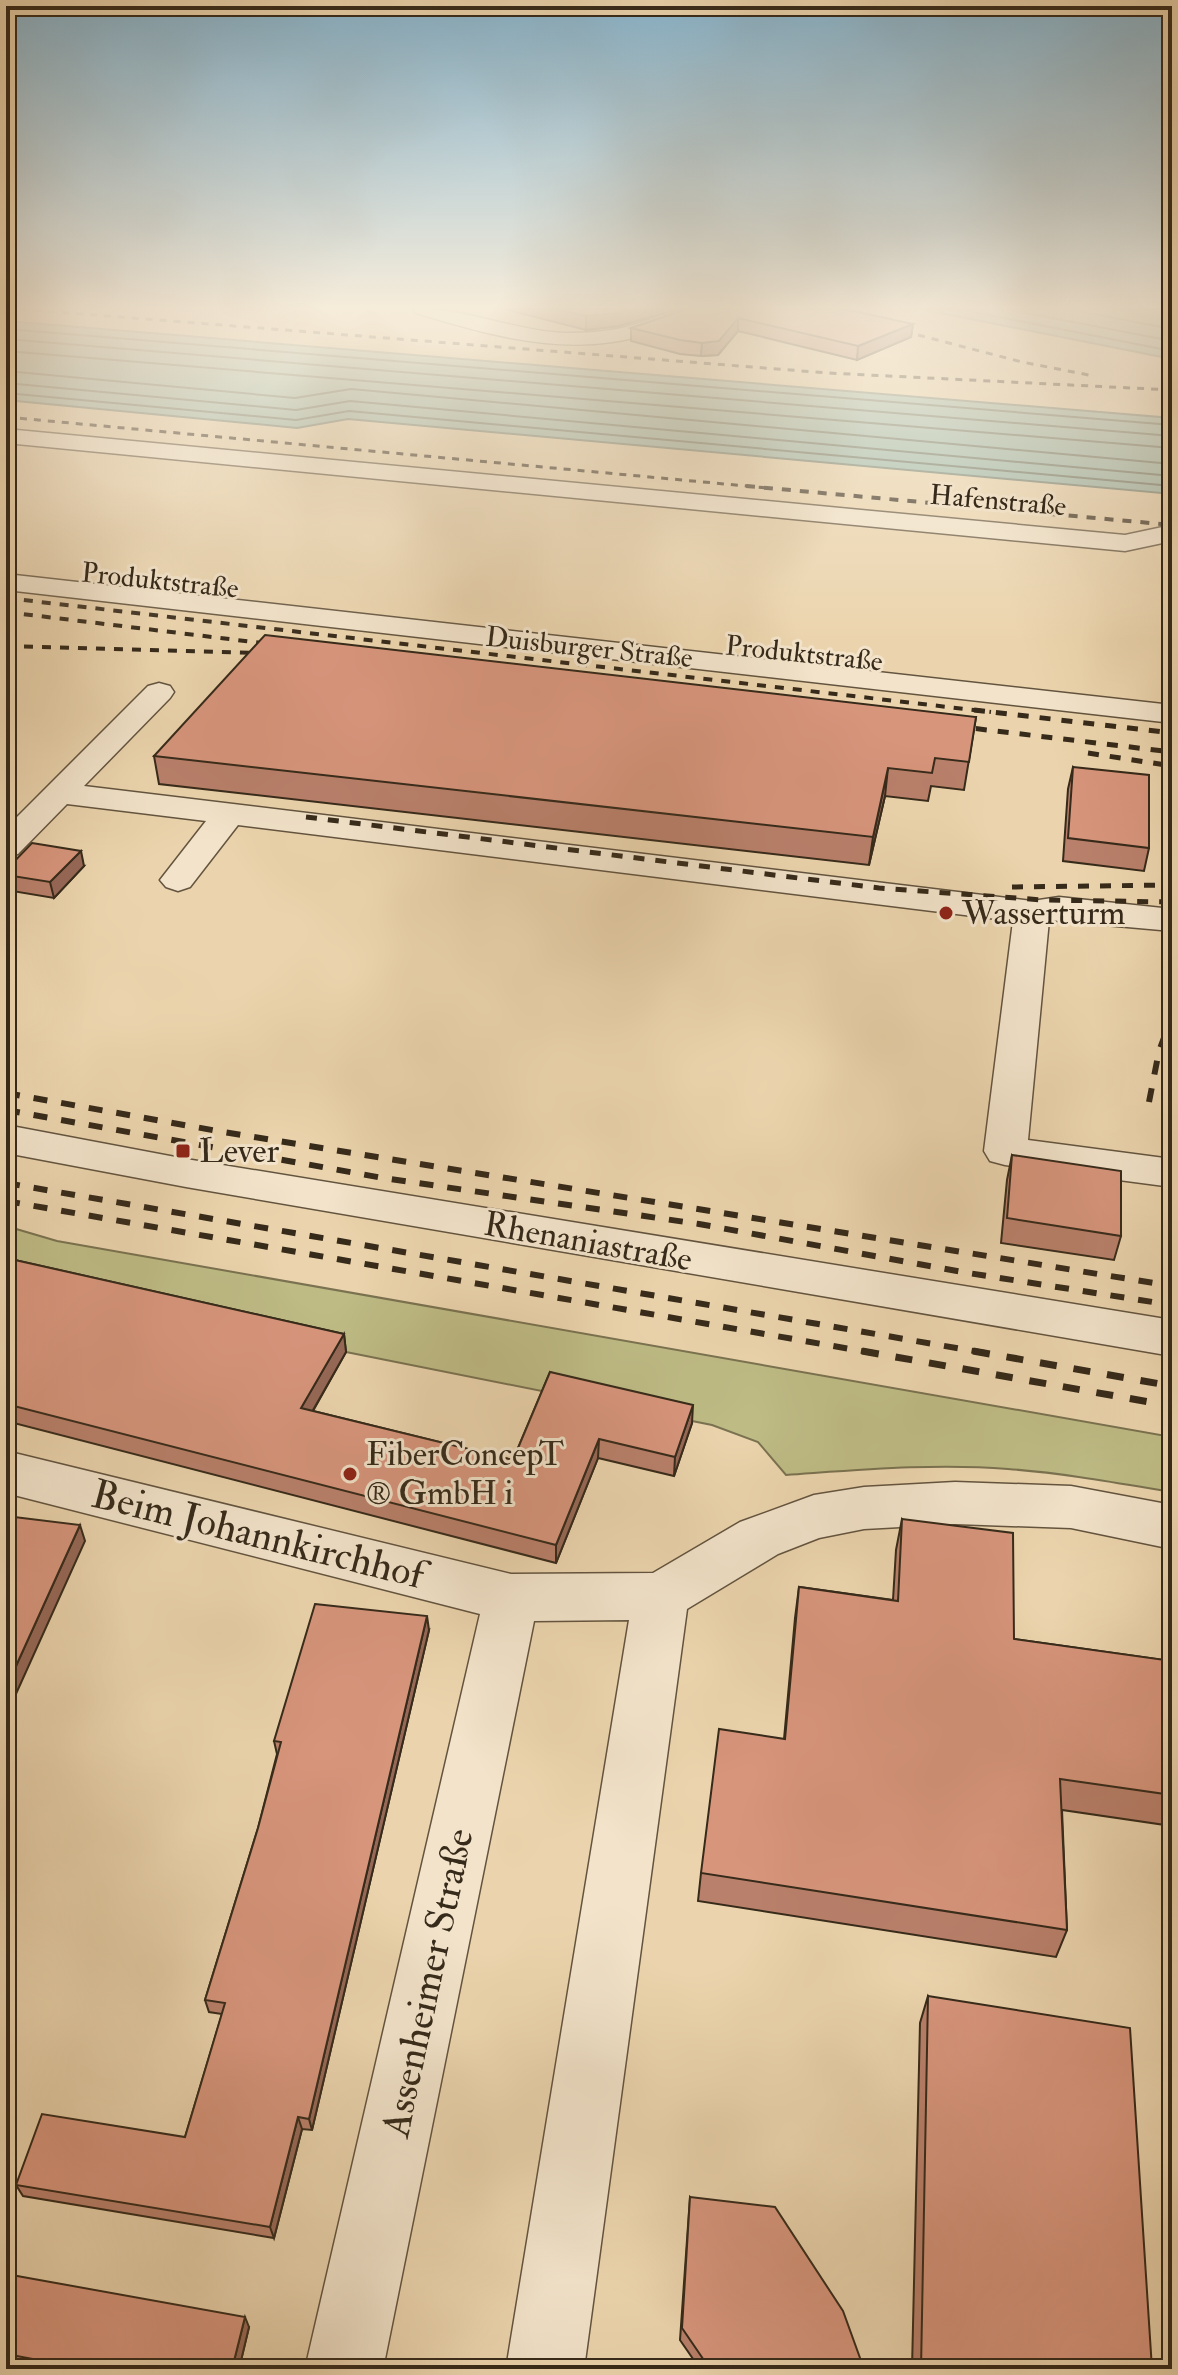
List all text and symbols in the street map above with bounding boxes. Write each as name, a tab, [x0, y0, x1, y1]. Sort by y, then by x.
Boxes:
street label: Hafenstraße	[928, 478, 1068, 524]
street label: Produktstraße	[80, 555, 241, 607]
street label: Duisburger Straße	[484, 620, 695, 676]
street label: Produktstraße	[724, 628, 885, 680]
place label: Wasserturm	[961, 892, 1125, 935]
marker: Wasserturm	[937, 904, 955, 922]
place label: Lever	[199, 1130, 279, 1173]
marker: Lever	[174, 1142, 192, 1160]
street label: Rhenaniastraße	[481, 1203, 695, 1281]
place label: FiberConcepT ® GmbH i	[366, 1433, 564, 1515]
marker: FiberConcepT ® GmbH i	[341, 1465, 359, 1483]
street label: Beim Johannkirchhof	[86, 1469, 435, 1602]
street label: Assenheimer Straße	[370, 1824, 486, 2143]

